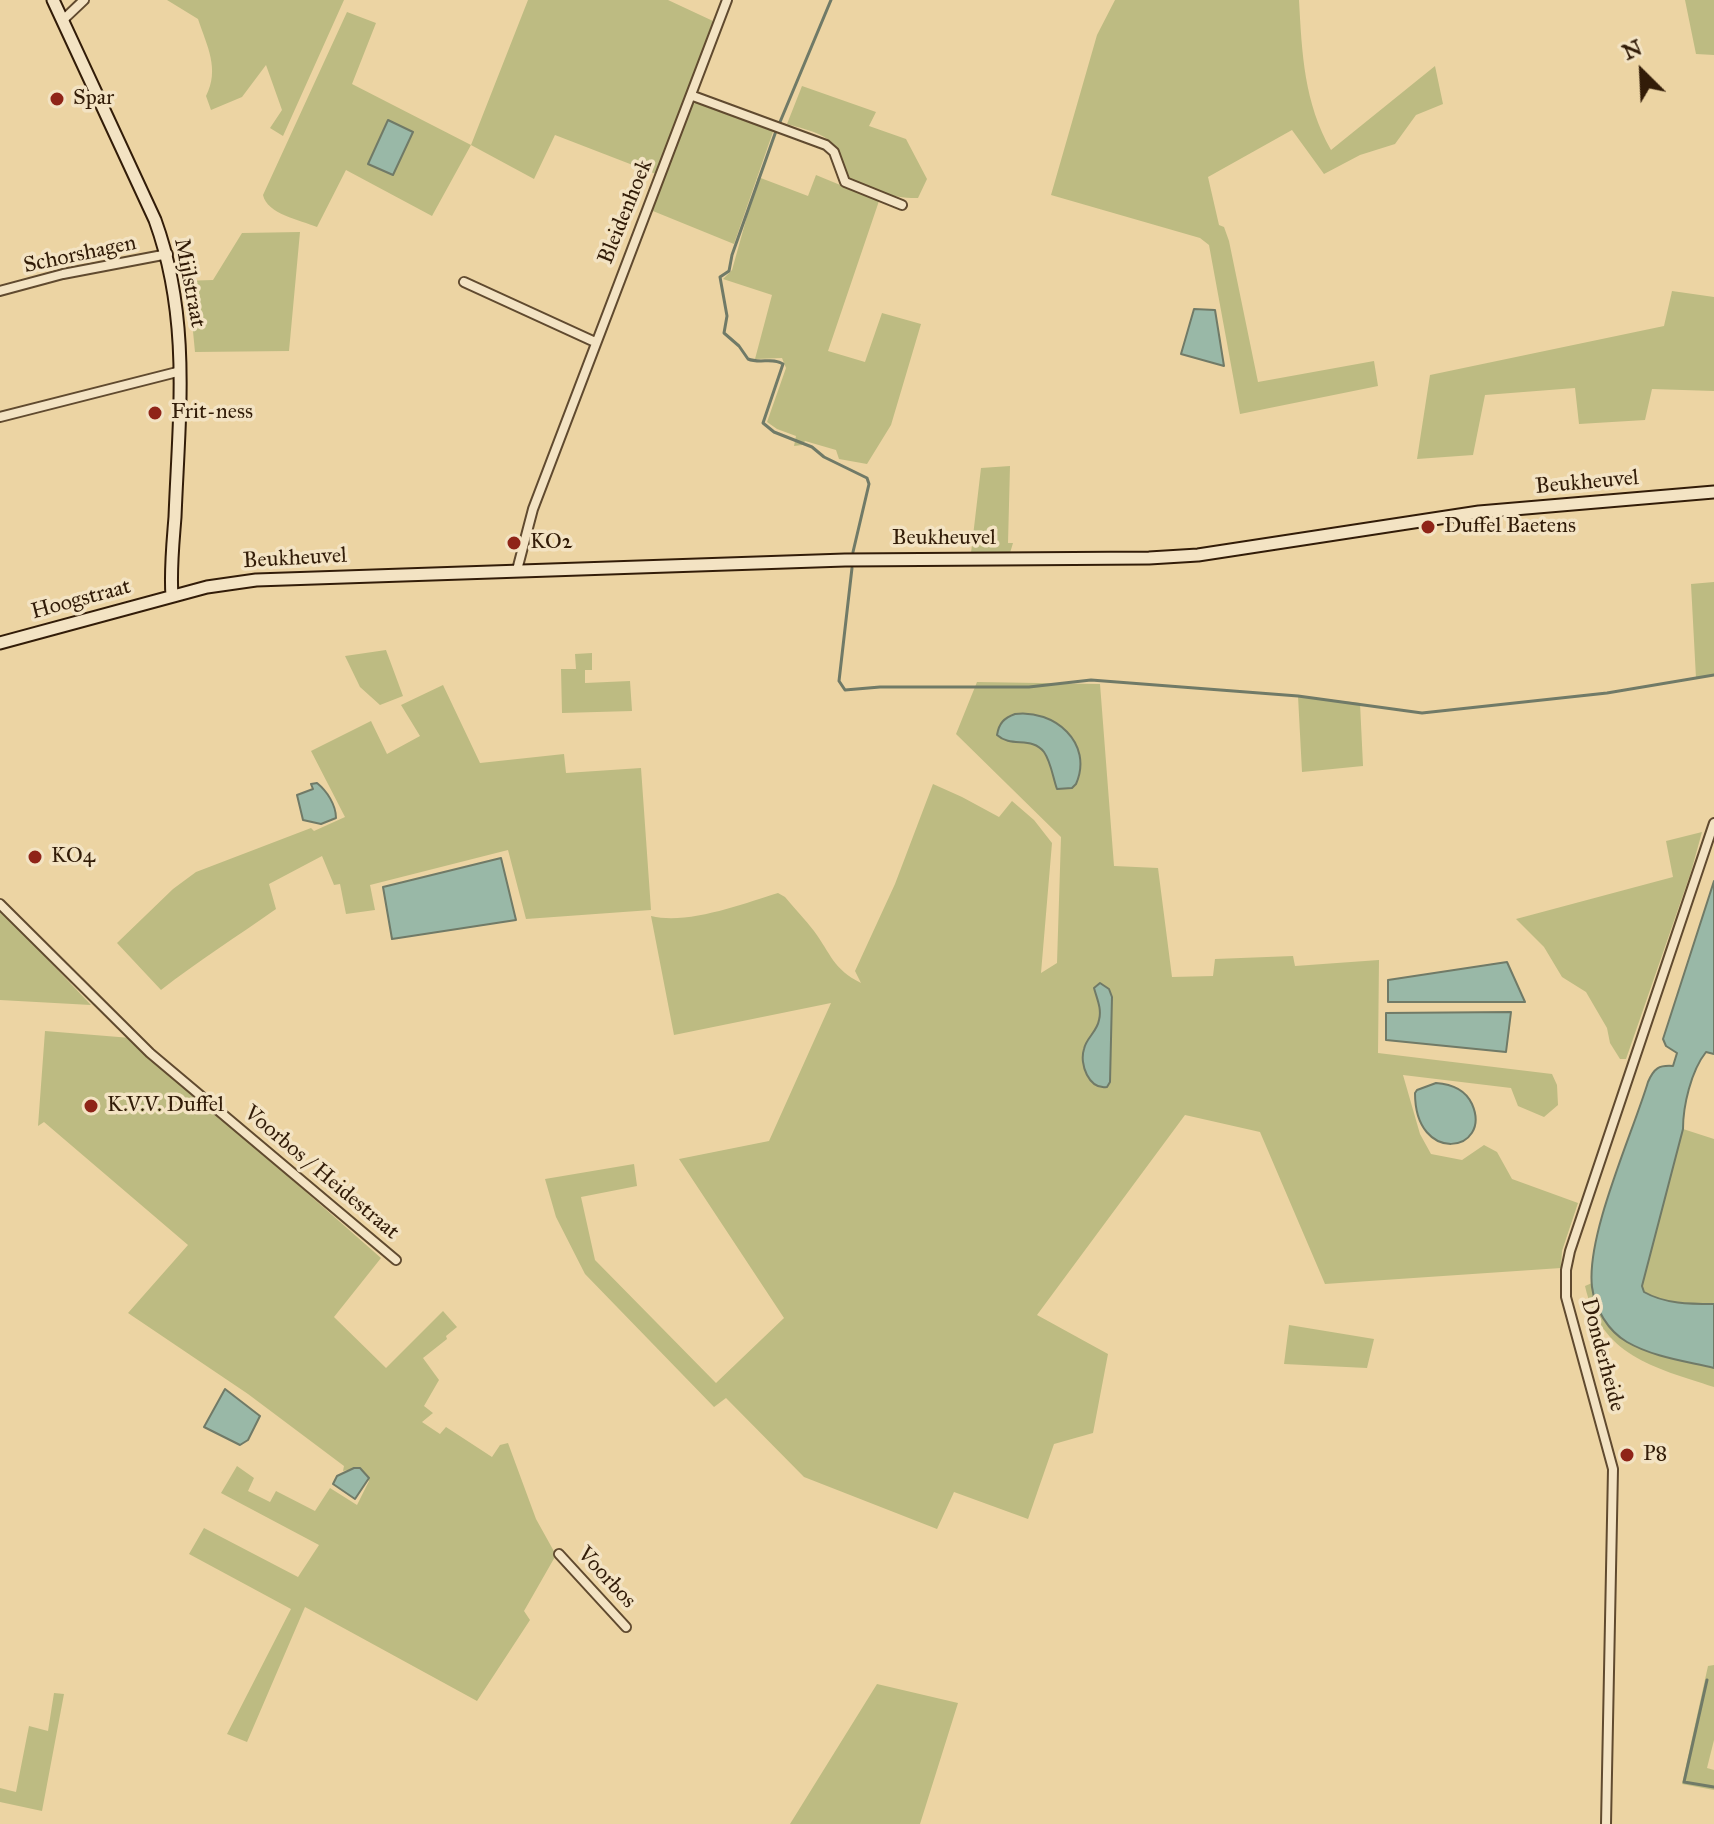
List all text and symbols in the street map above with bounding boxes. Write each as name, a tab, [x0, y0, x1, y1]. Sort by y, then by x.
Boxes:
north arrow	[1602, 32, 1682, 112]
text: N	[1618, 33, 1646, 66]
place label: Spar	[73, 86, 114, 112]
marker: Spar	[48, 90, 66, 108]
street label: Bleidenhoek	[593, 156, 659, 268]
street label: Schorshagen	[21, 230, 139, 280]
street label: Mijlstraat	[167, 236, 211, 330]
place label: Frit-ness	[171, 400, 253, 426]
marker: Frit-ness	[146, 404, 164, 422]
street label: Beukheuvel	[1534, 465, 1640, 501]
place label: Duffel Baetens	[1444, 514, 1576, 540]
marker: Duffel Baetens	[1419, 518, 1437, 536]
street label: Beukheuvel	[892, 526, 996, 552]
place label: KO2	[530, 530, 573, 556]
marker: KO2	[505, 534, 523, 552]
street label: Beukheuvel	[242, 543, 348, 575]
street label: Hoogstraat	[28, 574, 134, 626]
place label: KO4	[51, 844, 95, 870]
marker: KO4	[26, 848, 44, 866]
place label: K.V.V. Duffel	[107, 1093, 224, 1119]
marker: K.V.V. Duffel	[82, 1097, 100, 1115]
street label: Voorbos / Heidestraat	[238, 1100, 404, 1246]
street label: Donderheide	[1574, 1295, 1630, 1415]
place label: P8	[1643, 1442, 1667, 1468]
marker: P8	[1618, 1446, 1636, 1464]
street label: Voorbos	[571, 1542, 641, 1614]

